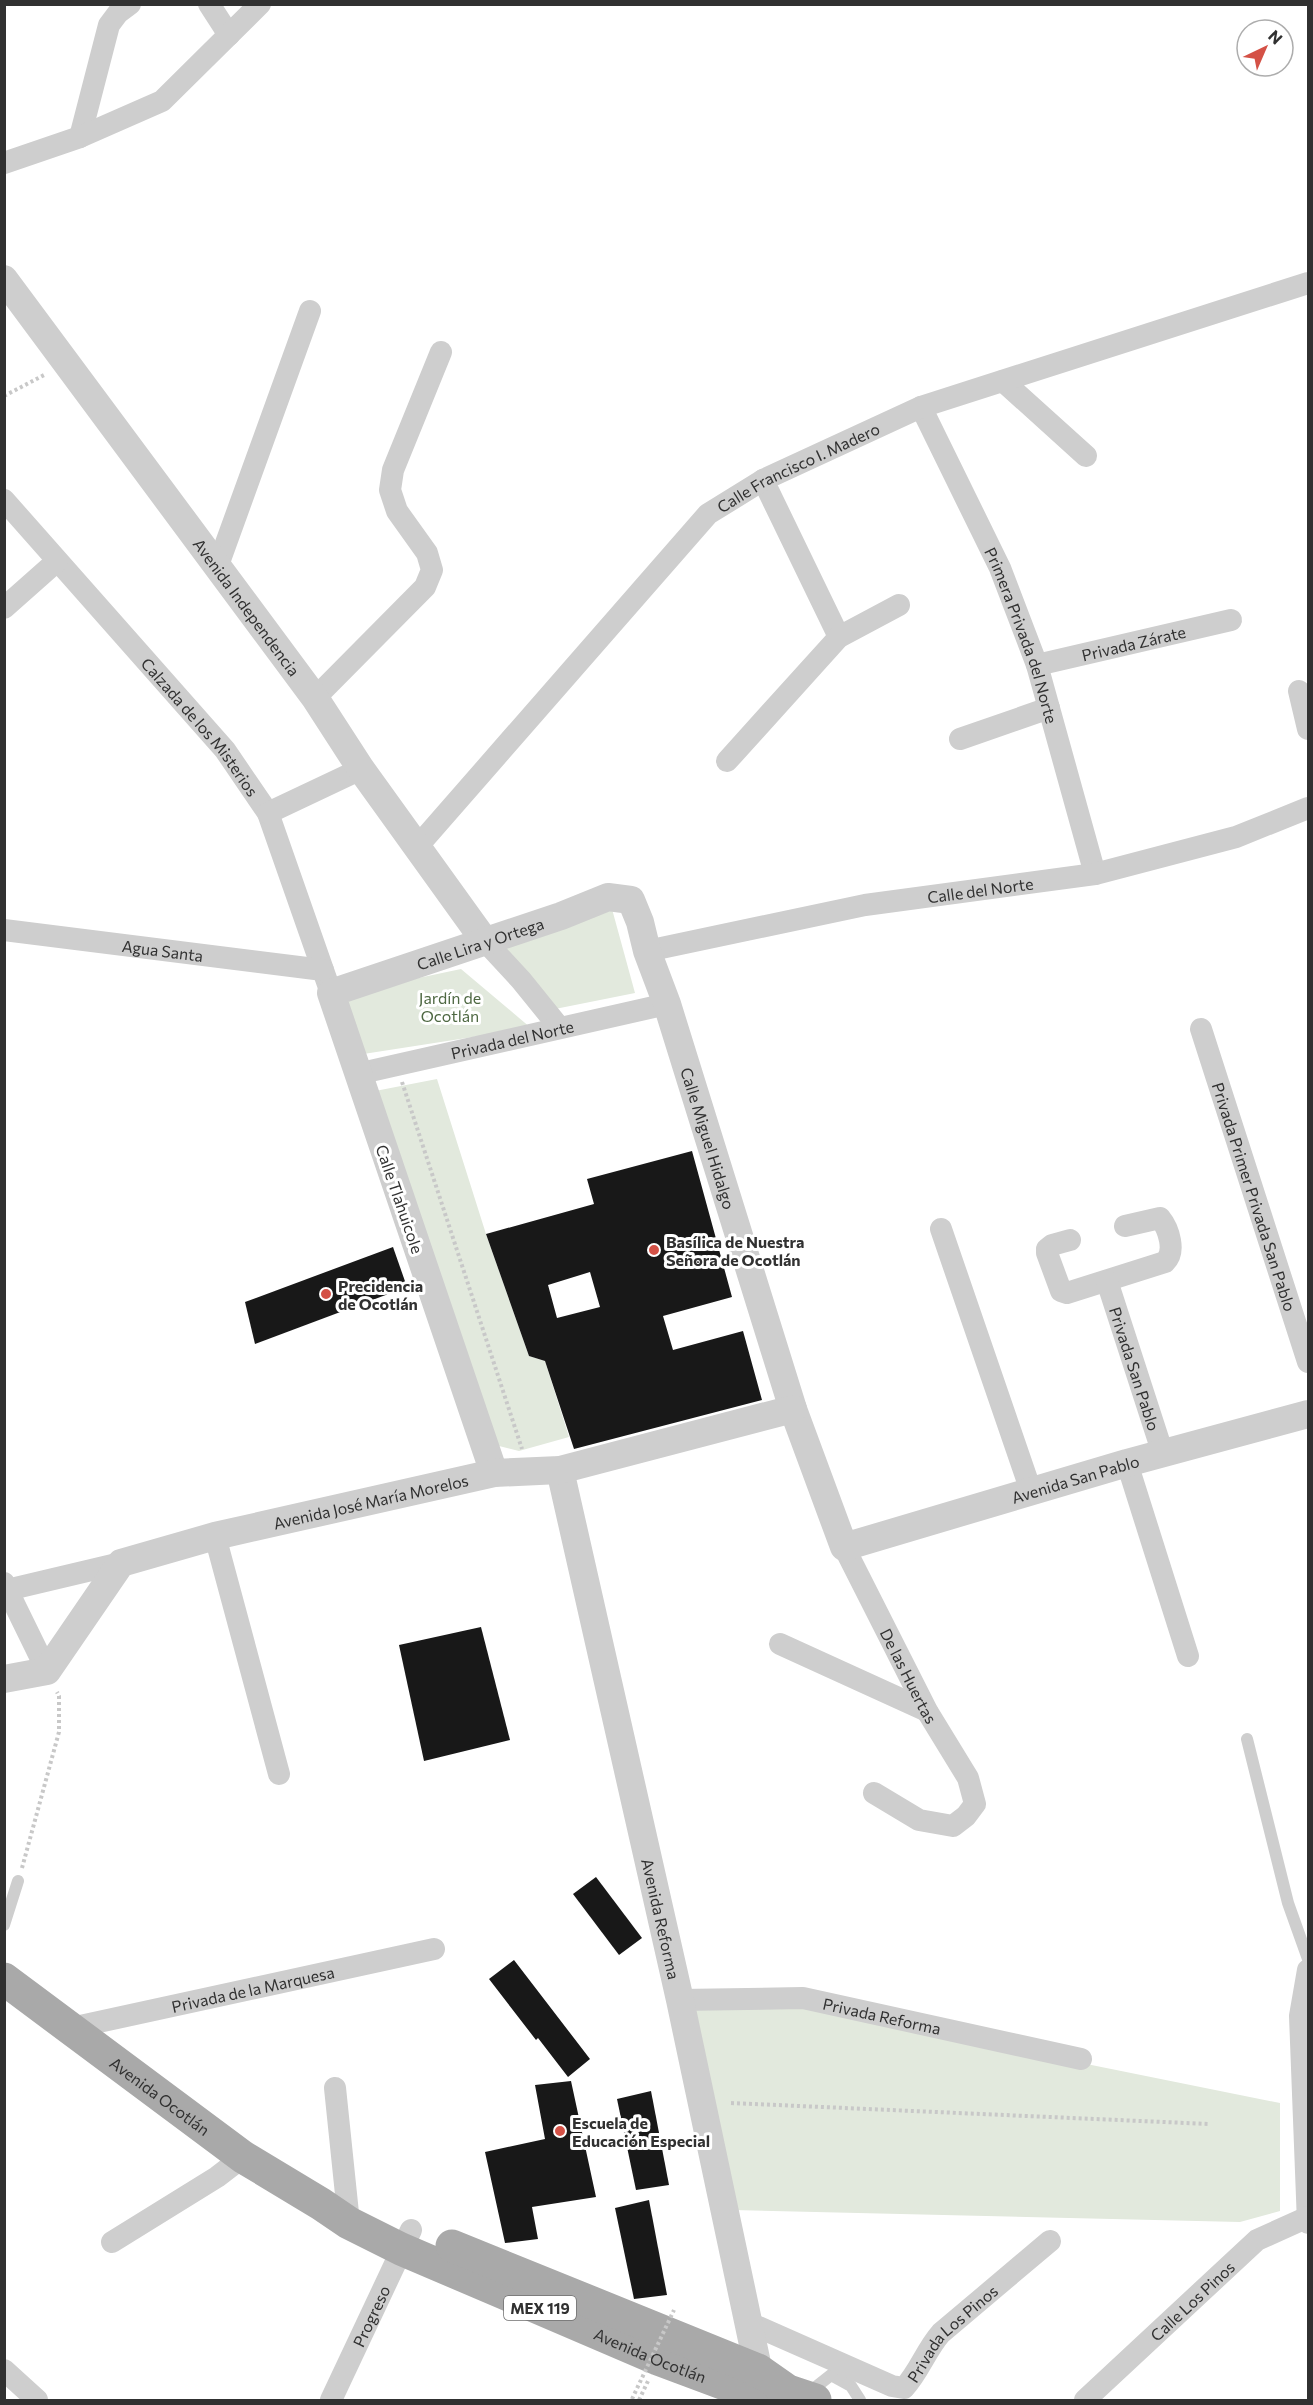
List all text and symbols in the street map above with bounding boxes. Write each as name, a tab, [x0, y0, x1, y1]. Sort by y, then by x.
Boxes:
north arrow	[1235, 18, 1295, 78]
text: N	[1265, 26, 1287, 48]
street label: Calle Francisco I. Madero	[713, 418, 882, 516]
street label: Avenida Independencia	[190, 534, 304, 679]
street label: Primera Privada del Norte	[982, 544, 1062, 725]
street label: Privada Zárate	[1080, 621, 1187, 664]
street label: Calzada de los Misterios	[138, 653, 263, 799]
street label: Calle del Norte	[926, 873, 1034, 906]
street label: Calle Lira y Ortega	[414, 913, 546, 973]
street label: Agua Santa	[121, 935, 204, 964]
park label: Jardín de Ocotlán	[419, 988, 481, 1025]
street label: Privada del Norte	[449, 1016, 575, 1062]
street label: Calle Miguel Hidalgo	[678, 1065, 740, 1211]
street label: Privada Primer Privada San Pablo	[1209, 1080, 1301, 1313]
street label: Calle Tlahuicole	[372, 1142, 428, 1256]
place label: Basílica de Nuestra Señora de Ocotlán	[666, 1232, 804, 1269]
marker: Basílica de Nuestra Señora de Ocotlán	[647, 1243, 661, 1257]
place label: Precidencia de Ocotlán	[338, 1276, 423, 1313]
marker: Precidencia de Ocotlán	[319, 1287, 333, 1301]
street label: Privada San Pablo	[1106, 1304, 1164, 1433]
street label: Avenida San Pablo	[1009, 1451, 1141, 1506]
street label: Avenida José María Morelos	[271, 1470, 470, 1532]
street label: De las Huertas	[877, 1625, 942, 1726]
street label: Avenida Reforma	[639, 1856, 684, 1981]
street label: Privada de la Marquesa	[170, 1962, 336, 2015]
street label: Privada Reforma	[821, 1993, 943, 2038]
street label: Avenida Ocotlán	[107, 2052, 214, 2139]
place label: Escuela de Educación Especial	[572, 2113, 710, 2150]
marker: Escuela de Educación Especial	[553, 2124, 567, 2138]
street label: Calle Los Pinos	[1146, 2257, 1238, 2344]
street label: Privada Los Pinos	[903, 2280, 1001, 2386]
street label: Progreso	[348, 2282, 393, 2350]
road number: MEX 119	[504, 2296, 576, 2320]
street label: Avenida Ocotlán	[591, 2323, 709, 2386]

